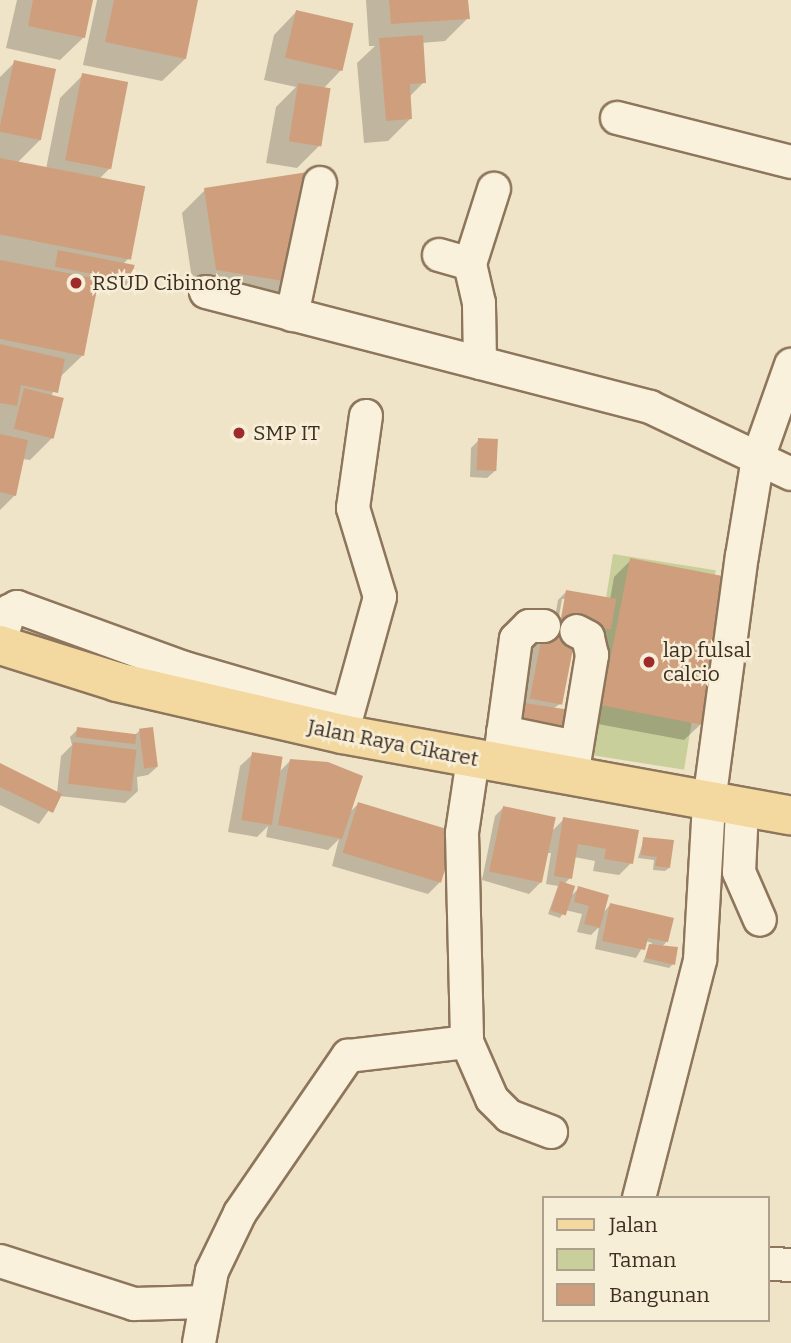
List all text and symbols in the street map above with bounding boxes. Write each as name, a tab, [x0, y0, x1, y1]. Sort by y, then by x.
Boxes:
place label: RSUD Cibinong	[92, 270, 241, 296]
marker: RSUD Cibinong	[66, 273, 86, 293]
place label: SMP IT	[253, 420, 320, 446]
marker: SMP IT	[231, 425, 247, 441]
place label: lap fulsal calcio	[663, 637, 751, 687]
marker: lap fulsal calcio	[641, 654, 657, 670]
street label: Jalan Raya Cikaret	[306, 714, 480, 772]
legend	[542, 1196, 770, 1322]
text: Jalan	[609, 1212, 658, 1238]
text: Taman	[609, 1247, 676, 1273]
text: Bangunan	[609, 1282, 710, 1308]

